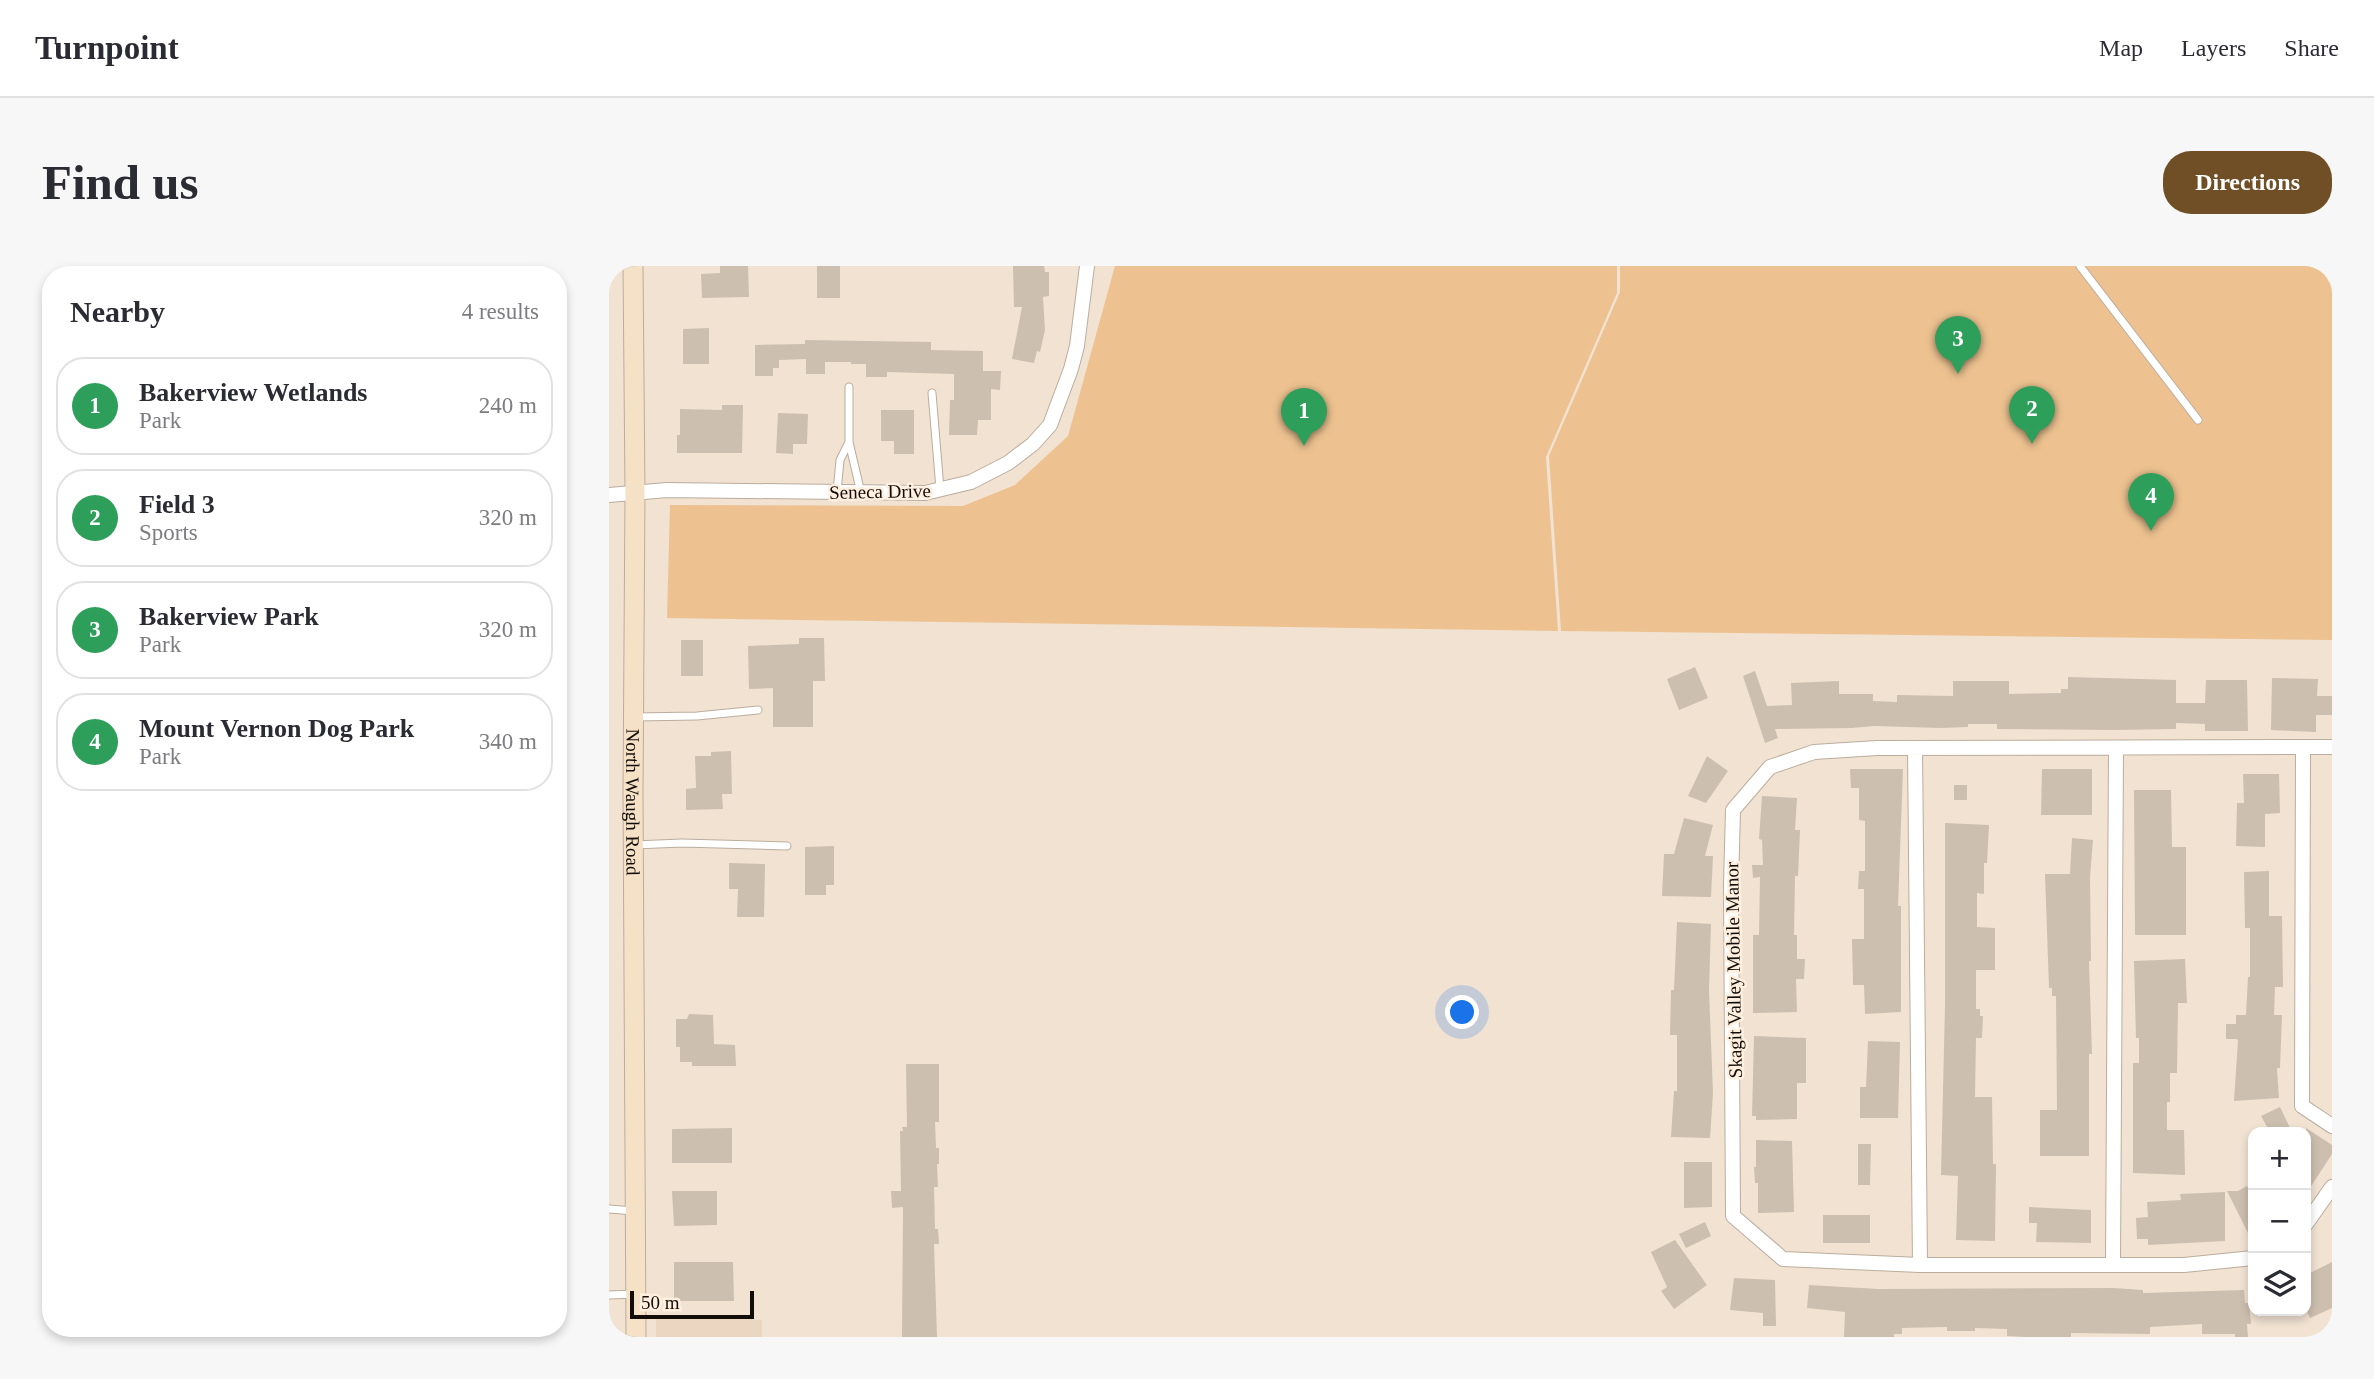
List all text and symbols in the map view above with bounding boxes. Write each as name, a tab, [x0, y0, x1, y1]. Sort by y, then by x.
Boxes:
text: Turnpoint	[35, 30, 179, 66]
text: Map	[2099, 35, 2143, 61]
text: Layers	[2181, 35, 2246, 61]
text: Share	[2284, 35, 2339, 61]
button: Directions	[2163, 151, 2332, 214]
text: Find us	[42, 155, 199, 210]
text: Nearby	[70, 295, 165, 328]
text: 4 results	[462, 299, 539, 324]
pin: 3	[1935, 316, 1981, 374]
text: Bakerview Wetlands	[139, 378, 367, 407]
pin: 2	[2009, 386, 2055, 444]
pin: 1	[1281, 388, 1327, 446]
text: 1	[89, 393, 101, 418]
text: 240 m	[479, 393, 537, 418]
text: Park	[139, 408, 181, 433]
pin: 4	[2128, 473, 2174, 531]
street label: Seneca Drive	[829, 480, 931, 503]
text: Field 3	[139, 490, 215, 519]
text: 2	[89, 505, 101, 530]
text: 320 m	[479, 505, 537, 530]
text: Sports	[139, 520, 198, 545]
text: Bakerview Park	[139, 602, 319, 631]
text: 3	[89, 617, 101, 642]
text: 320 m	[479, 617, 537, 642]
text: Park	[139, 632, 181, 657]
text: Mount Vernon Dog Park	[139, 714, 414, 743]
street label: North Waugh Road	[622, 728, 643, 876]
text: 4	[89, 729, 101, 754]
text: 340 m	[479, 729, 537, 754]
text: Park	[139, 744, 181, 769]
street label: Skagit Valley Mobile Manor	[1721, 861, 1746, 1078]
your location	[1445, 995, 1479, 1029]
map controls	[2248, 1127, 2311, 1316]
button: +	[2248, 1127, 2311, 1190]
button: −	[2248, 1190, 2311, 1253]
button: layers	[2248, 1253, 2311, 1316]
scale bar	[630, 1288, 754, 1320]
text: 50 m	[641, 1292, 680, 1313]

